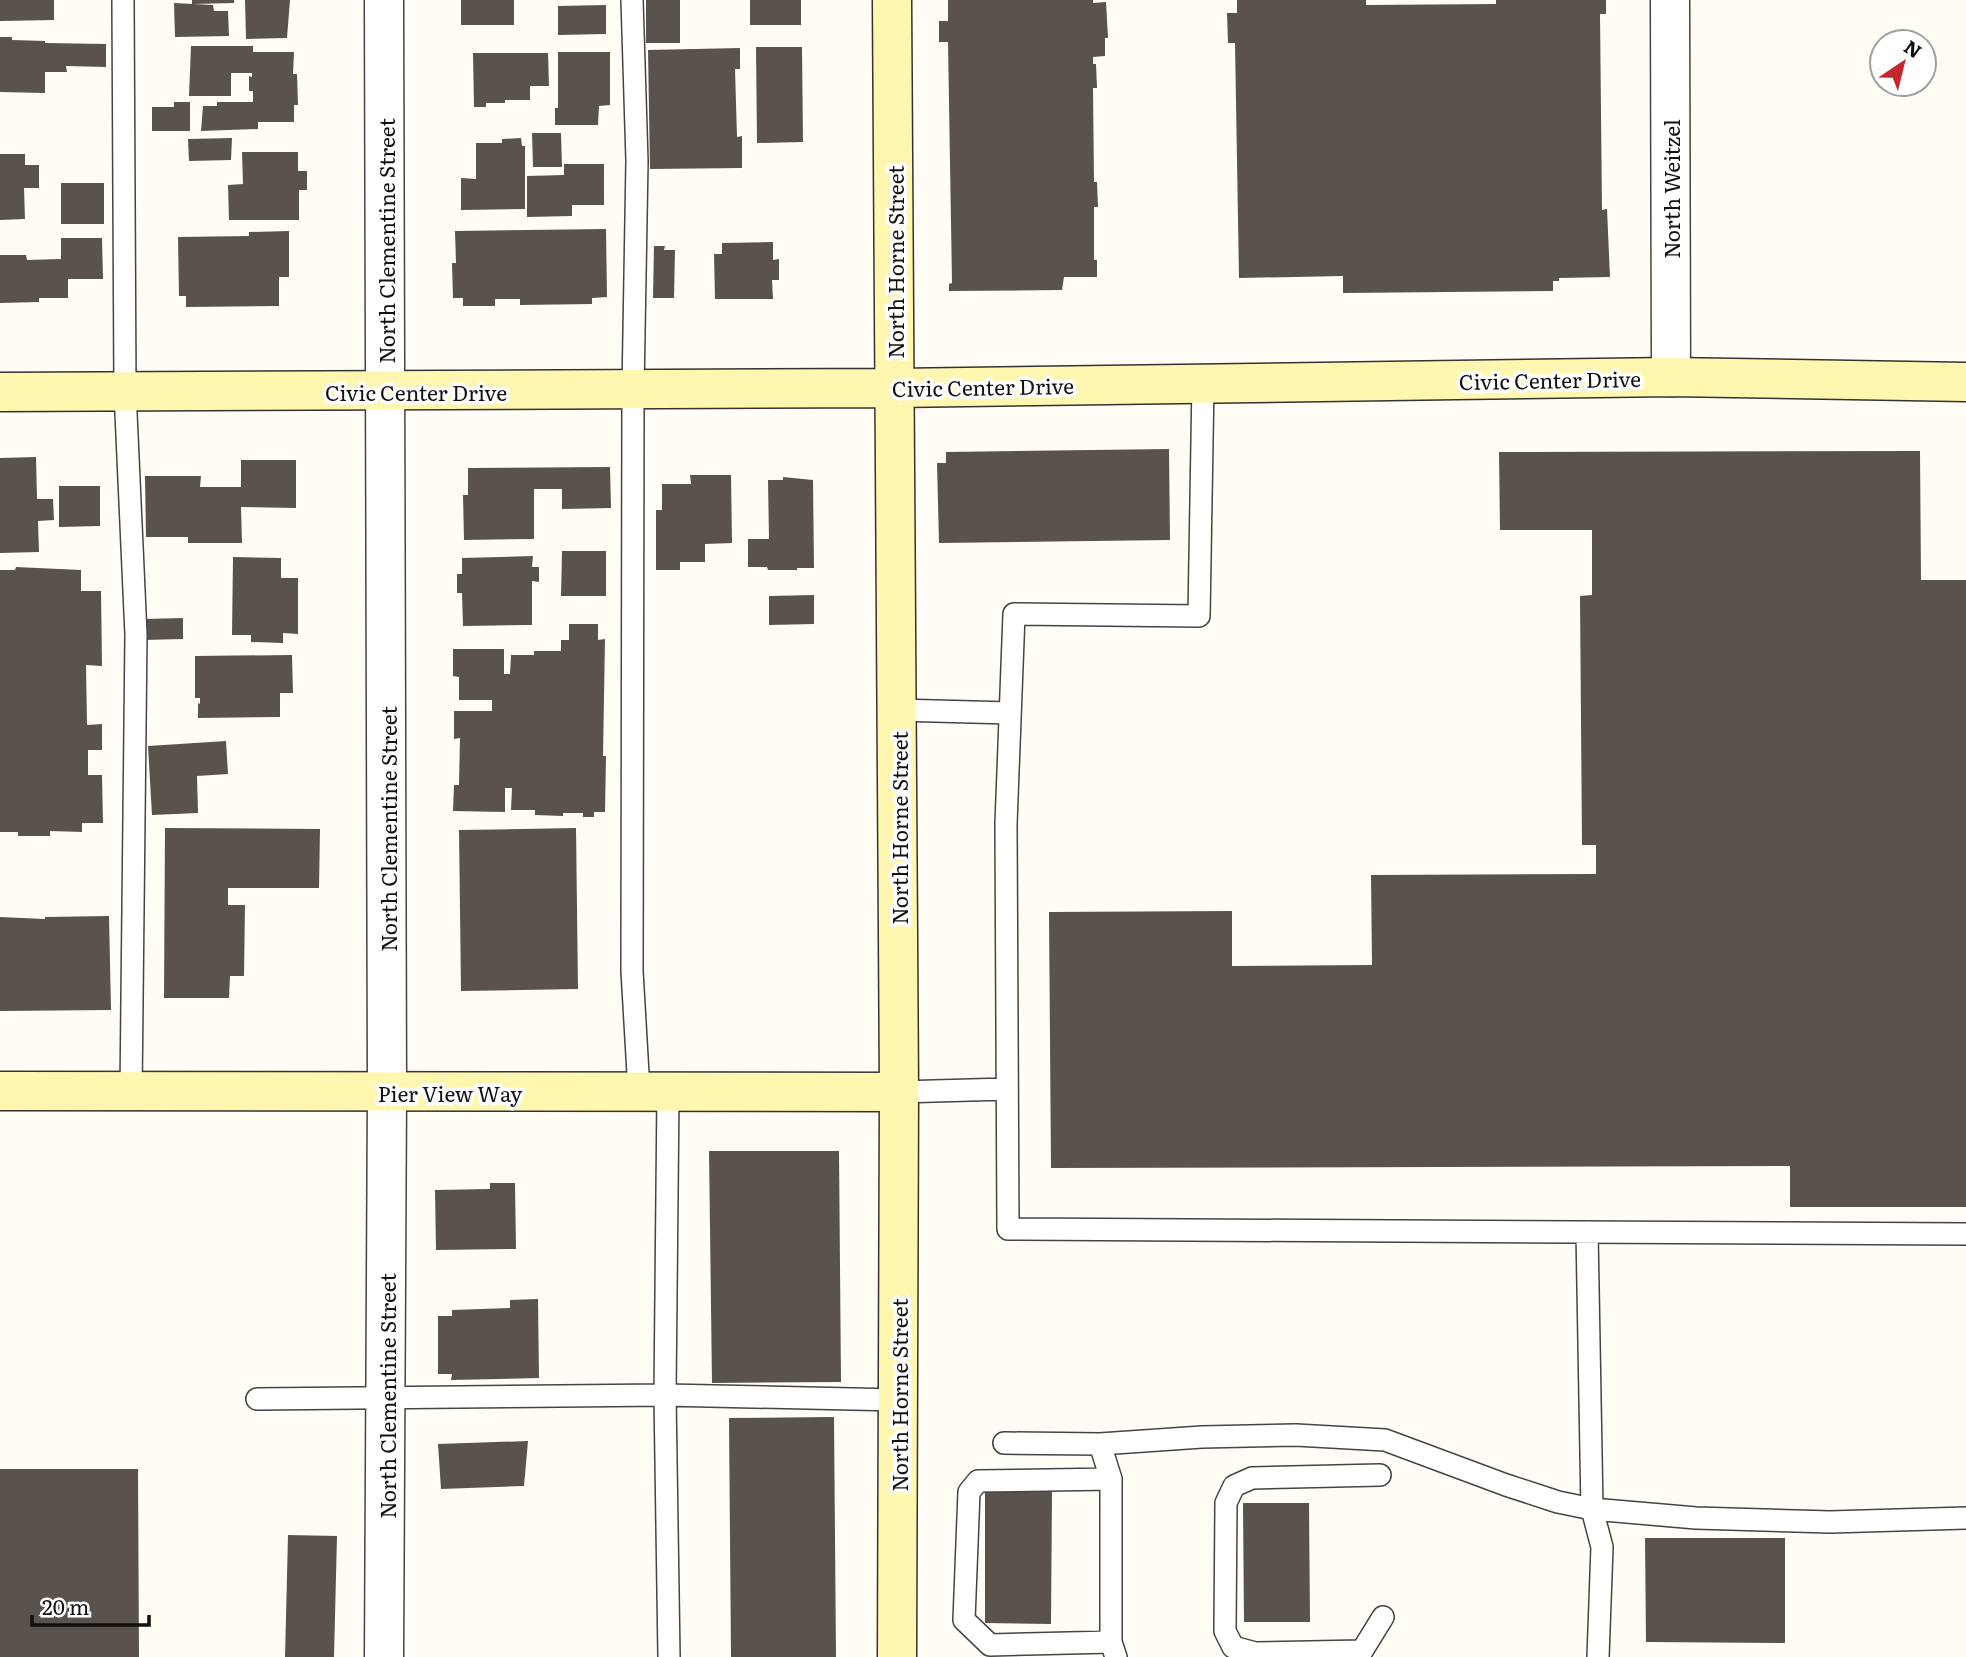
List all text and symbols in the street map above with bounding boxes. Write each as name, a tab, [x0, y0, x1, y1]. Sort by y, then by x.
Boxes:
north arrow	[1868, 28, 1938, 98]
text: N	[1899, 32, 1928, 64]
street label: North Clementine Street	[370, 118, 401, 364]
street label: North Weitzel	[1655, 119, 1686, 259]
street label: North Horne Street	[879, 165, 910, 359]
street label: Civic Center Drive	[1459, 362, 1641, 396]
street label: Civic Center Drive	[892, 369, 1074, 403]
street label: Civic Center Drive	[325, 376, 507, 407]
street label: North Clementine Street	[372, 706, 403, 952]
street label: North Horne Street	[883, 731, 914, 925]
street label: Pier View Way	[378, 1077, 523, 1108]
street label: North Clementine Street	[371, 1273, 402, 1519]
street label: North Horne Street	[883, 1298, 914, 1492]
scale bar	[32, 1584, 149, 1628]
text: 20 m	[42, 1590, 89, 1621]

